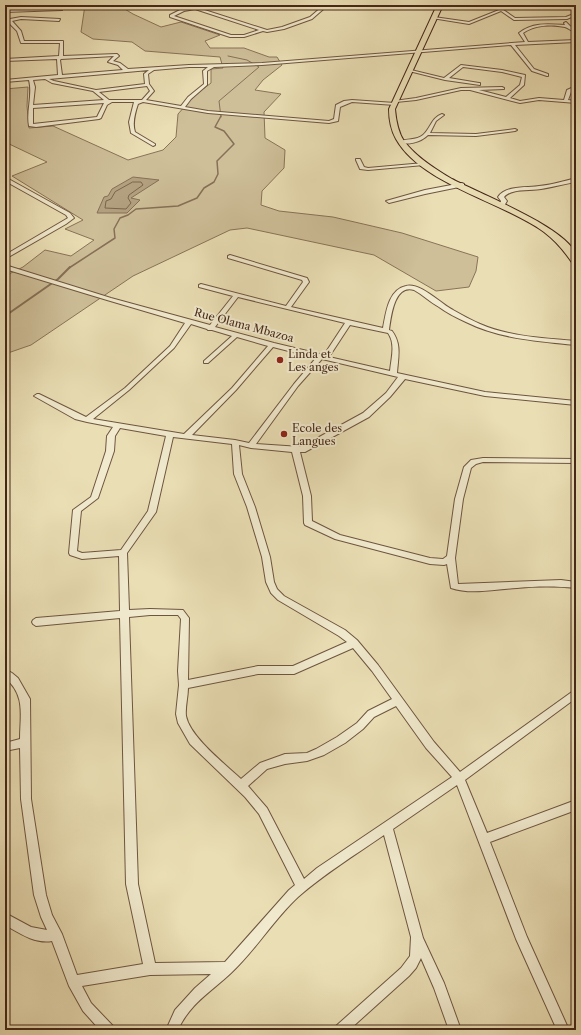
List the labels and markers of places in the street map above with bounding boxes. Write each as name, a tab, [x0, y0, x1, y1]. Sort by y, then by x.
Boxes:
place label: Linda et Les anges	[288, 347, 339, 374]
marker: Linda et Les anges	[275, 355, 285, 365]
place label: Ecole des Langues	[292, 421, 342, 448]
marker: Ecole des Langues	[279, 429, 289, 439]

